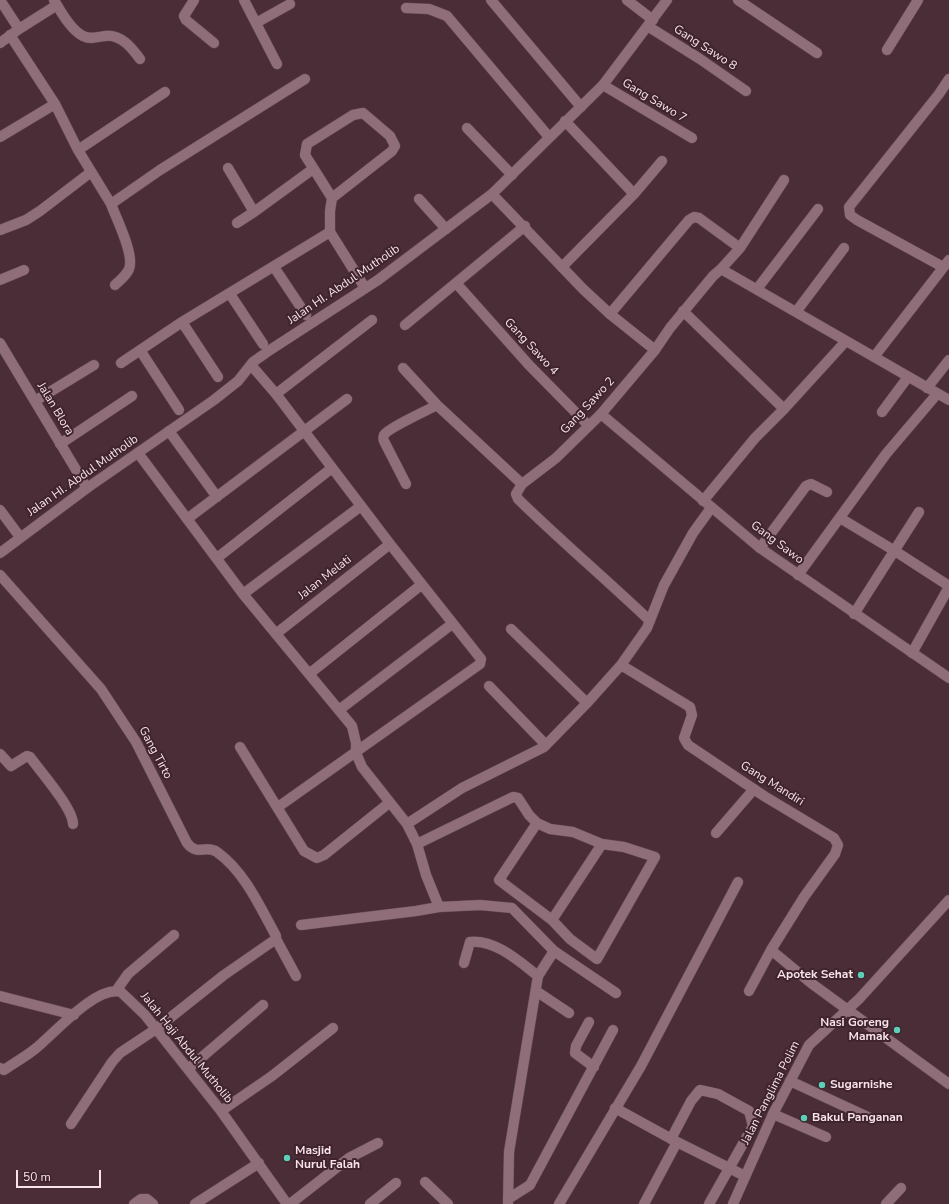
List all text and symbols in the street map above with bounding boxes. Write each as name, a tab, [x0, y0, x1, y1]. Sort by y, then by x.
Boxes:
street label: Gang Sawo 8	[671, 22, 739, 74]
street label: Gang Sawo 7	[619, 76, 689, 126]
street label: Jalan HI. Abdul Mutholib	[285, 242, 403, 328]
street label: Gang Sawo 4	[501, 316, 561, 378]
street label: Gang Sawo 2	[558, 375, 618, 437]
street label: Jalan Blora	[34, 380, 76, 438]
street label: Jalan HI. Abdul Mutholib	[25, 432, 141, 520]
street label: Gang Sawo	[748, 518, 806, 568]
street label: Jalan Melati	[296, 553, 354, 603]
street label: Gang Tirto	[135, 724, 175, 782]
street label: Gang Mandiri	[738, 759, 806, 809]
place label: Apotek Sehat	[777, 968, 853, 982]
marker: Apotek Sehat	[856, 970, 866, 980]
street label: Jalah Haji Abdul Mutholib	[137, 990, 235, 1106]
place label: Nasi Goreng Mamak	[820, 1016, 889, 1044]
marker: Nasi Goreng Mamak	[892, 1025, 902, 1035]
street label: Jalan Panglima Polim	[739, 1039, 803, 1147]
place label: Sugarnishe	[830, 1078, 892, 1092]
marker: Sugarnishe	[817, 1080, 827, 1090]
place label: Bakul Panganan	[812, 1111, 903, 1125]
marker: Bakul Panganan	[799, 1113, 809, 1123]
place label: Masjid Nurul Falah	[295, 1144, 360, 1172]
marker: Masjid Nurul Falah	[282, 1153, 292, 1163]
scale bar	[18, 1162, 103, 1188]
text: 50 m	[23, 1169, 51, 1185]

